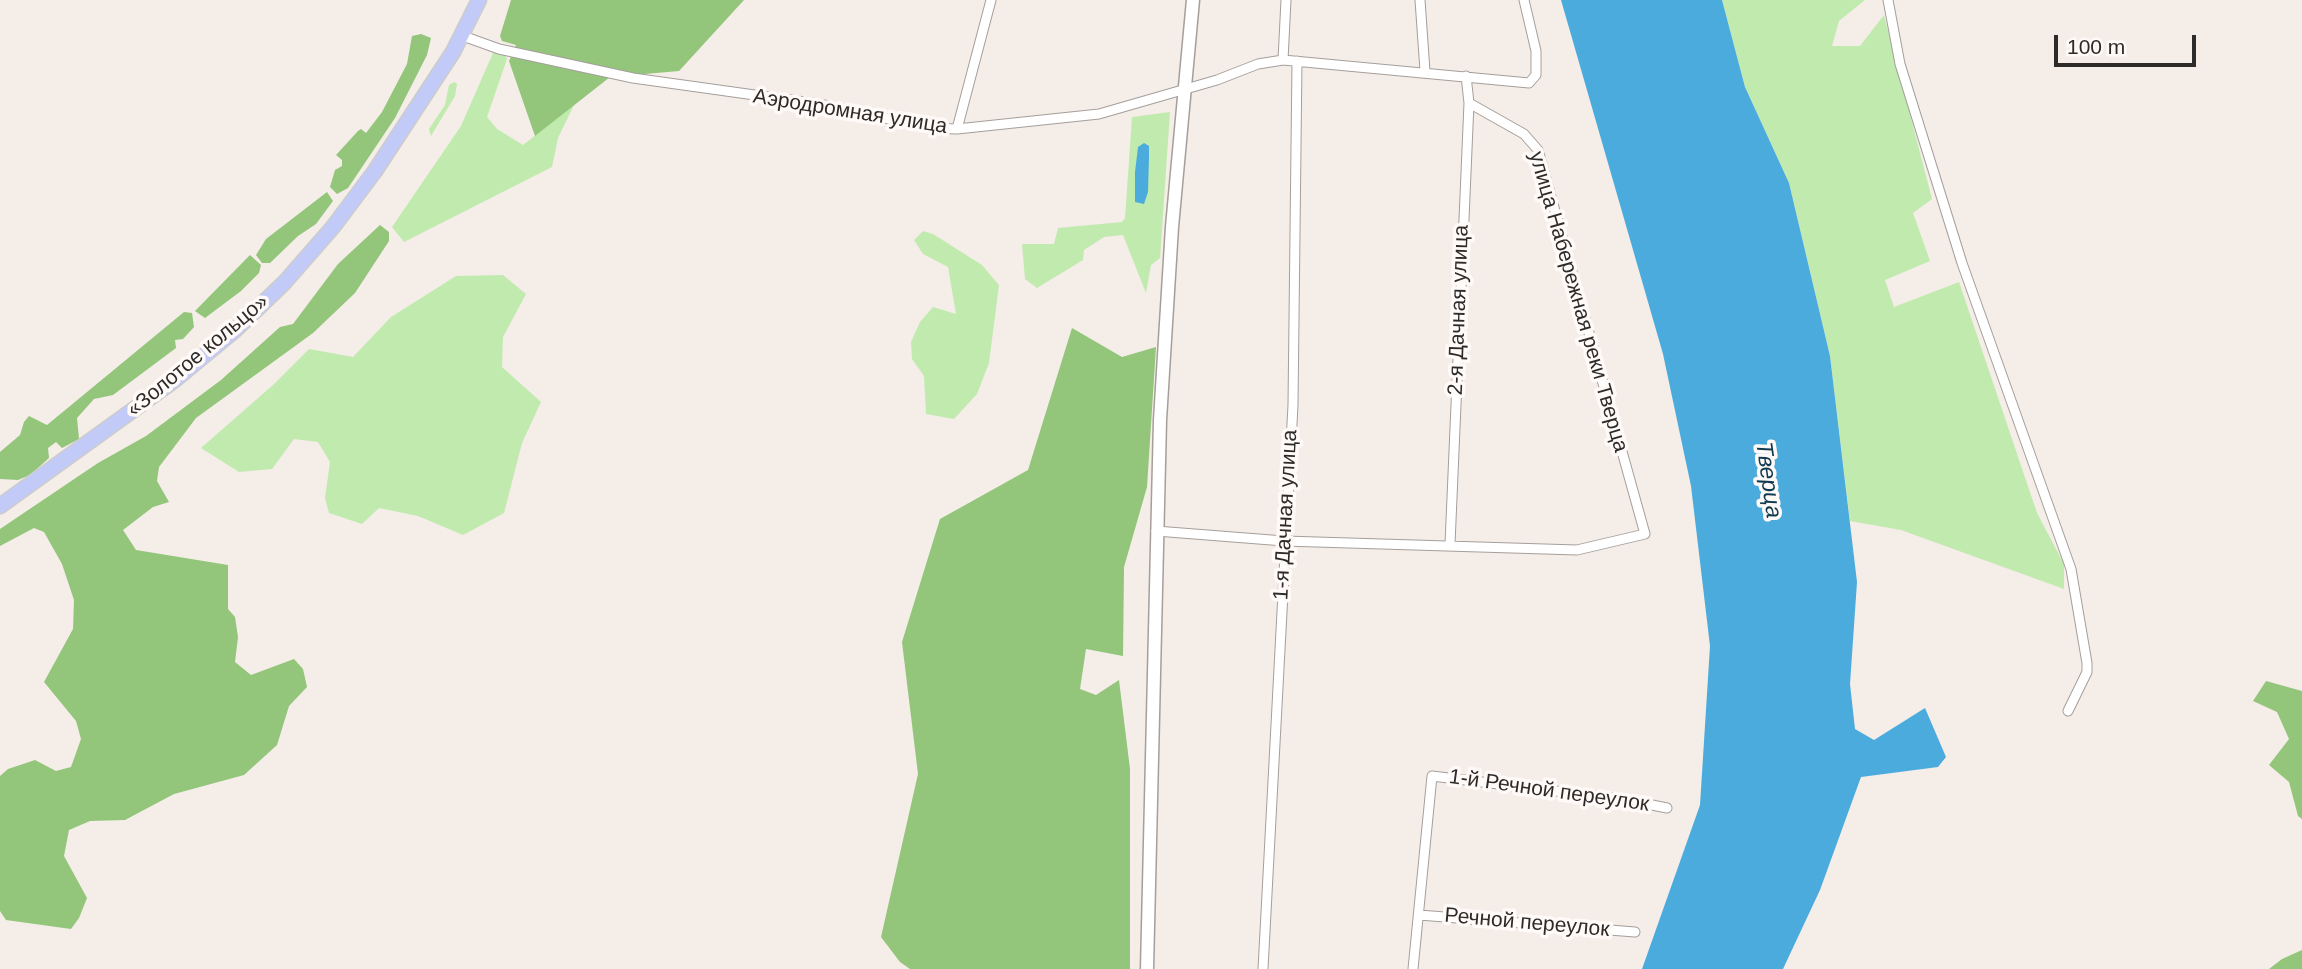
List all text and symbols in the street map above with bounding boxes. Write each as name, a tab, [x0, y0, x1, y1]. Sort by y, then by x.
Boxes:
scale bar	[2057, 21, 2199, 65]
text: 100 m	[2067, 35, 2125, 58]
street label: Аэродромная улица	[751, 84, 949, 140]
street label: улица Набережная реки Тверца	[1523, 149, 1633, 455]
street label: 2-я Дачная улица	[1443, 224, 1475, 396]
street label: «Золотое кольцо»	[122, 290, 274, 422]
street label: 1-я Дачная улица	[1269, 429, 1303, 601]
water label: Тверца	[1749, 440, 1787, 520]
street label: 1-й Речной переулок	[1447, 764, 1651, 818]
street label: Речной переулок	[1444, 903, 1610, 943]

